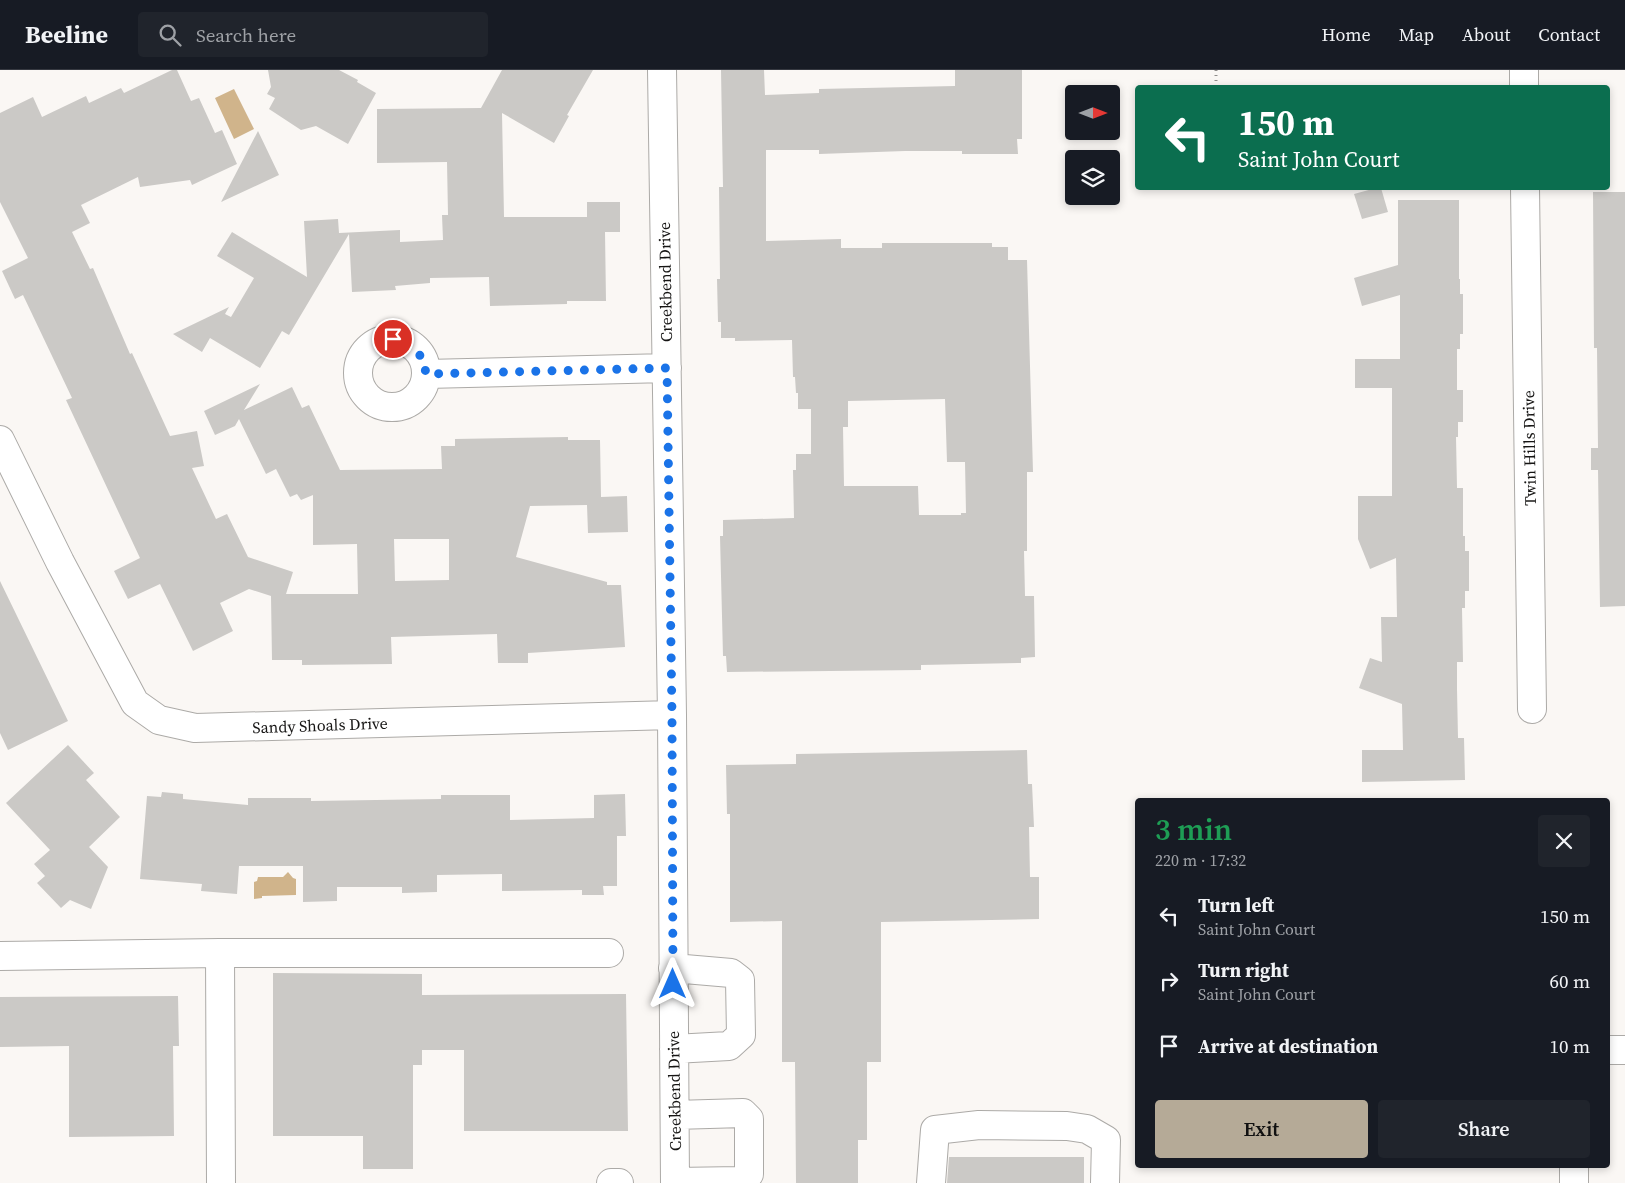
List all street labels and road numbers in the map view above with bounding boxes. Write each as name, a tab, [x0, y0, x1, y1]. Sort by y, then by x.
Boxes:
street label: Creekbend Drive	[653, 222, 677, 342]
street label: Twin Hills Drive	[1517, 390, 1541, 506]
street label: Sandy Shoals Drive	[252, 712, 388, 738]
street label: Creekbend Drive	[662, 1031, 686, 1151]

